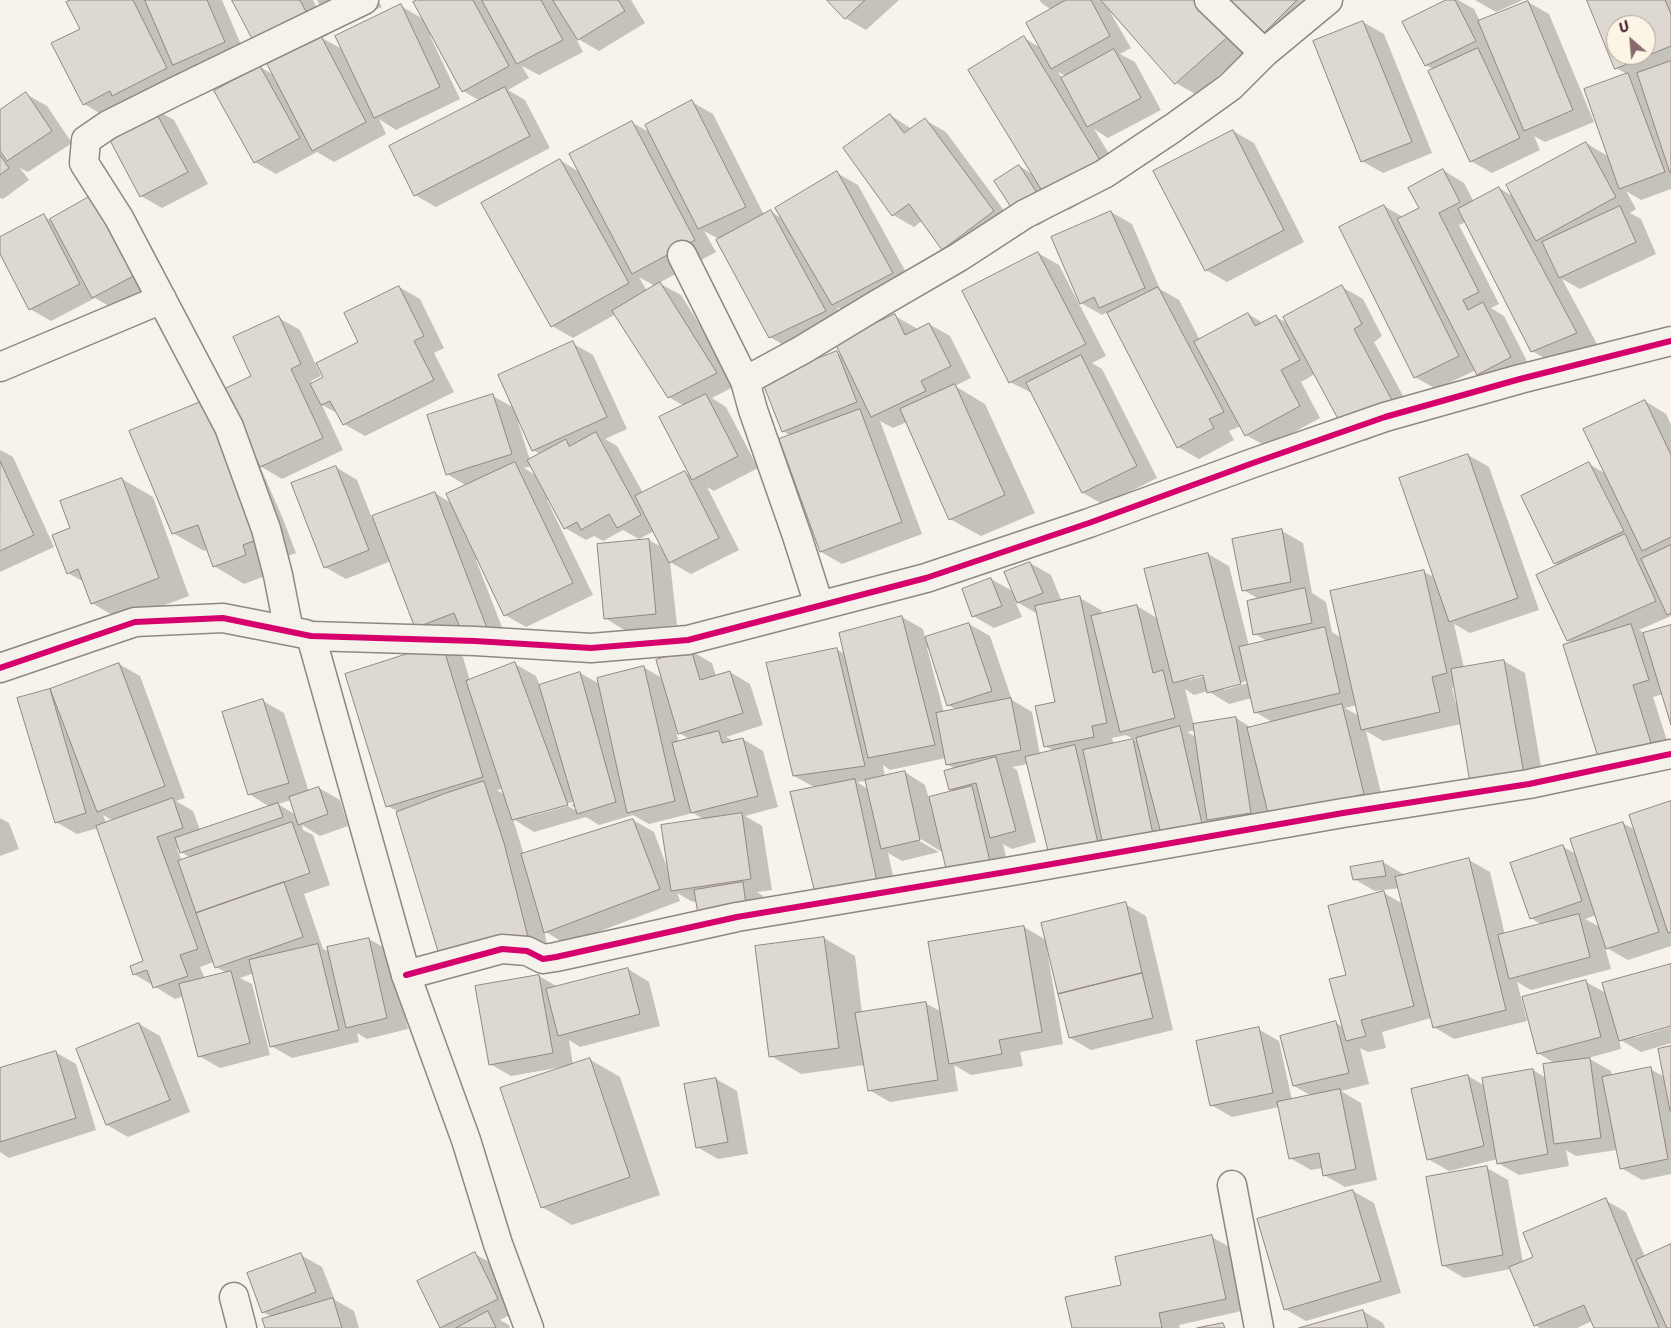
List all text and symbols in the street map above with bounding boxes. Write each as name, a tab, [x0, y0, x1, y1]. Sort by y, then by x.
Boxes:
text: U	[1615, 14, 1634, 40]
north arrow	[1606, 15, 1656, 65]

